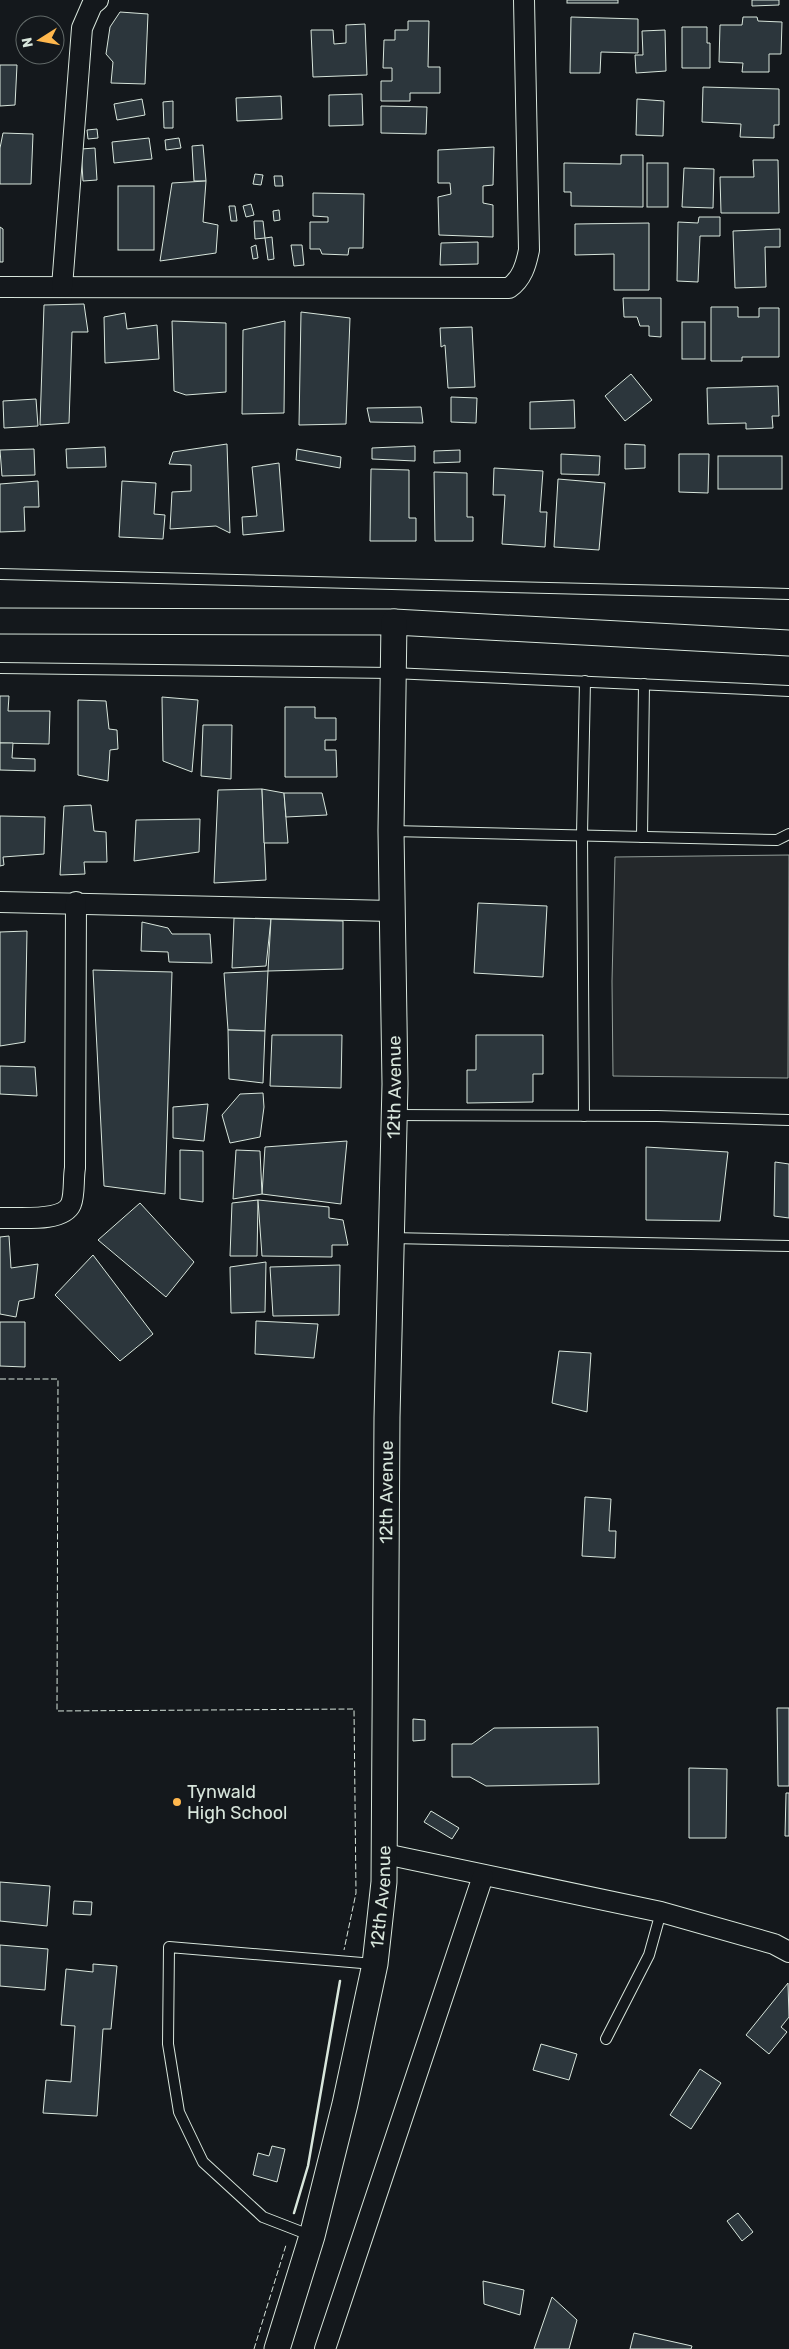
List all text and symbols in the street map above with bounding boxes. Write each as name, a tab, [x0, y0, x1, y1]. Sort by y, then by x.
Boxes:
north arrow	[15, 15, 65, 65]
text: N	[18, 36, 37, 49]
street label: 12th Avenue	[383, 1035, 406, 1139]
street label: 12th Avenue	[375, 1440, 398, 1544]
place label: Tynwald High School	[187, 1781, 287, 1824]
marker: Tynwald High School	[171, 1796, 183, 1808]
street label: 12th Avenue	[366, 1845, 395, 1950]

